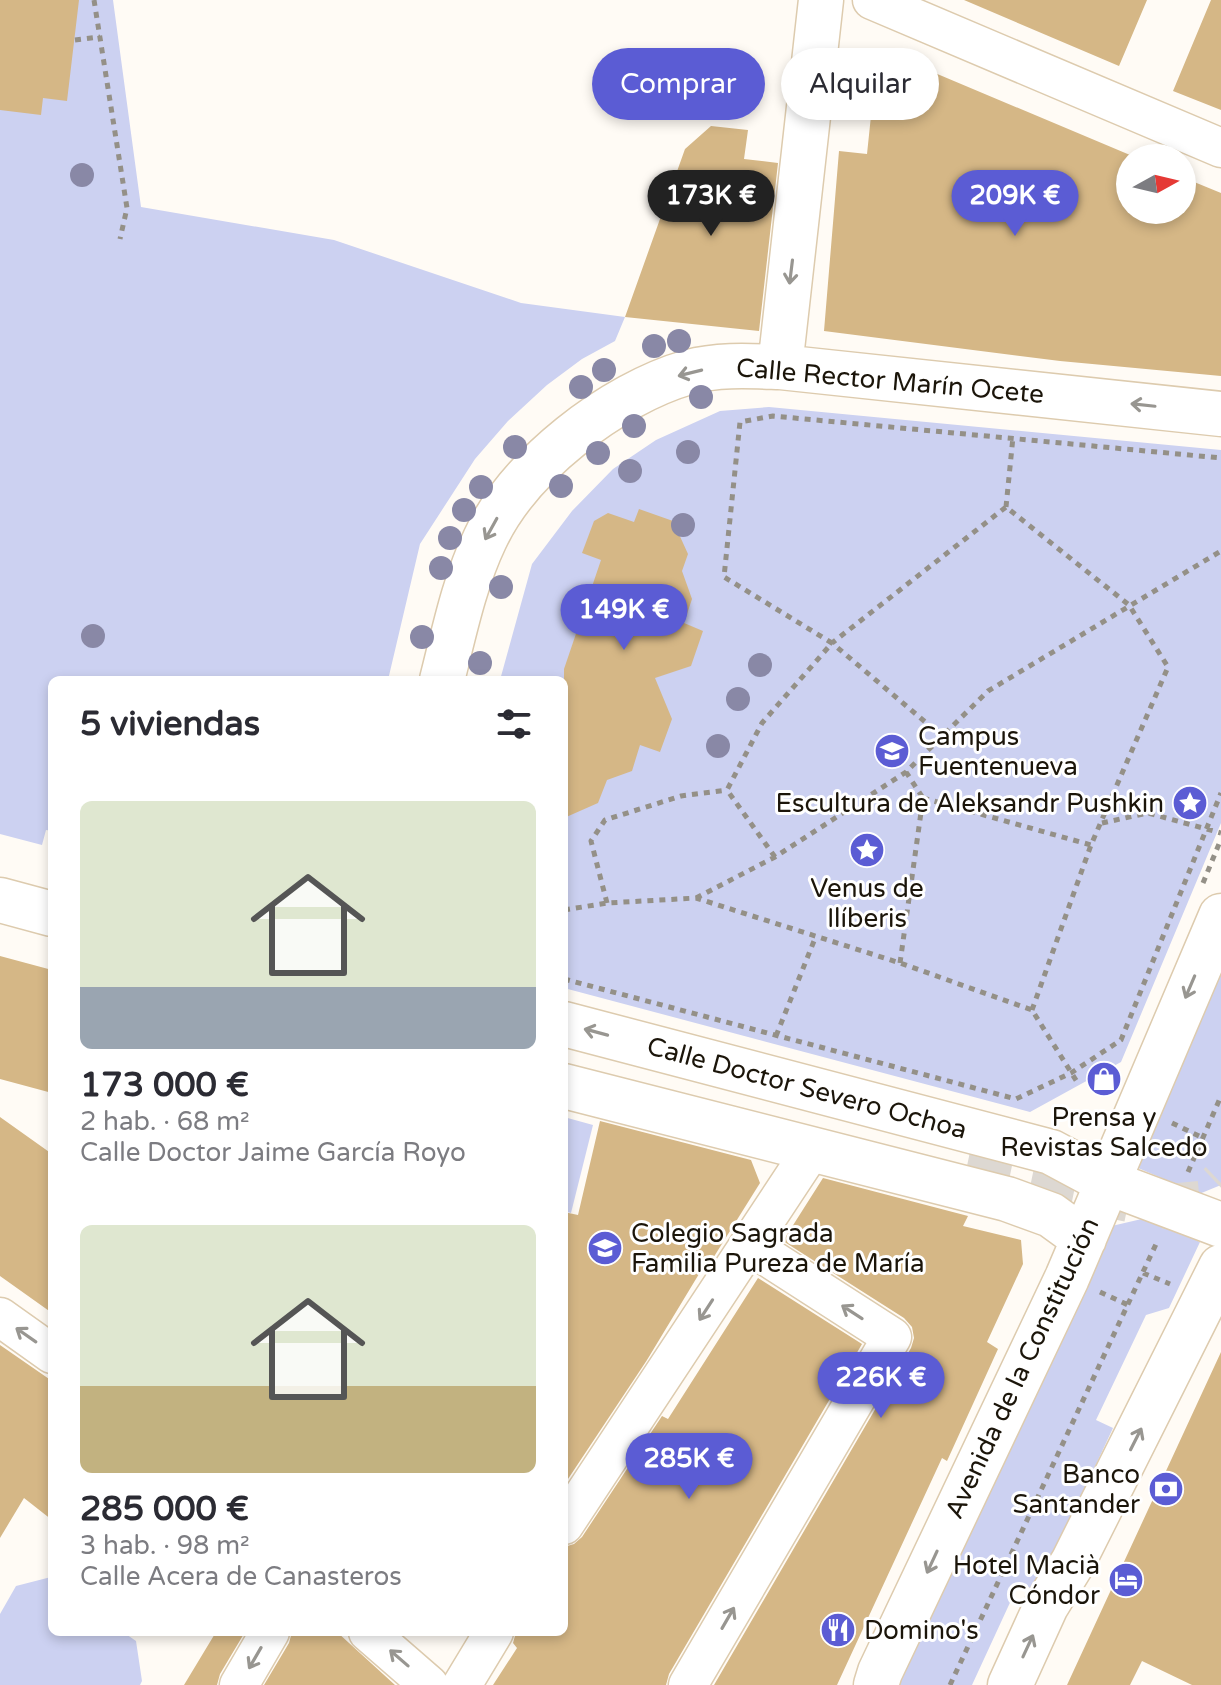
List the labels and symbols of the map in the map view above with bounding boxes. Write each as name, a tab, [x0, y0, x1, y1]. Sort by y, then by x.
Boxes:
north arrow	[1116, 144, 1196, 224]
pin: 173K €	[646, 170, 776, 238]
pin: 209K €	[950, 170, 1080, 238]
one-way arrow	[783, 258, 798, 285]
street label: Calle Rector Marín Ocete	[735, 352, 1045, 410]
one-way arrow	[678, 366, 704, 381]
one-way arrow	[1131, 398, 1157, 413]
one-way arrow	[482, 517, 498, 541]
pin: 149K €	[559, 584, 689, 652]
place label: Campus Fuentenueva	[918, 721, 1078, 782]
school or university icon: Campus Fuentenueva	[873, 732, 911, 770]
place icon: Escultura de Aleksandr Pushkin	[1171, 784, 1209, 822]
place label: Escultura de Aleksandr Pushkin	[776, 788, 1164, 819]
place icon: Venus de Ilíberis	[848, 831, 886, 869]
place label: Venus de Ilíberis	[810, 873, 924, 934]
one-way arrow	[1182, 974, 1197, 999]
one-way arrow	[584, 1024, 610, 1039]
street label: Calle Doctor Severo Ochoa	[644, 1030, 970, 1146]
shop icon: Prensa y Revistas Salcedo	[1085, 1060, 1123, 1098]
place label: Prensa y Revistas Salcedo	[1000, 1102, 1208, 1163]
street label: Avenida de la Constitución	[939, 1213, 1105, 1523]
place label: Colegio Sagrada Familia Pureza de María	[631, 1218, 925, 1279]
school or university icon: Colegio Sagrada Familia Pureza de María	[586, 1229, 624, 1267]
one-way arrow	[698, 1298, 715, 1320]
one-way arrow	[841, 1303, 864, 1319]
one-way arrow	[16, 1327, 37, 1344]
pin: 226K €	[816, 1352, 946, 1420]
one-way arrow	[1129, 1427, 1144, 1451]
pin: 285K €	[624, 1433, 754, 1501]
place label: Banco Santander	[1012, 1459, 1140, 1520]
bank icon: Banco Santander	[1147, 1470, 1185, 1508]
one-way arrow	[924, 1550, 939, 1574]
place label: Hotel Macià Cóndor	[953, 1550, 1100, 1611]
hotel icon: Hotel Macià Cóndor	[1107, 1561, 1145, 1599]
one-way arrow	[720, 1607, 736, 1630]
restaurant icon: Domino's	[819, 1611, 857, 1649]
place label: Domino's	[864, 1615, 979, 1646]
one-way arrow	[1021, 1634, 1036, 1658]
one-way arrow	[247, 1646, 262, 1670]
one-way arrow	[389, 1650, 409, 1668]

